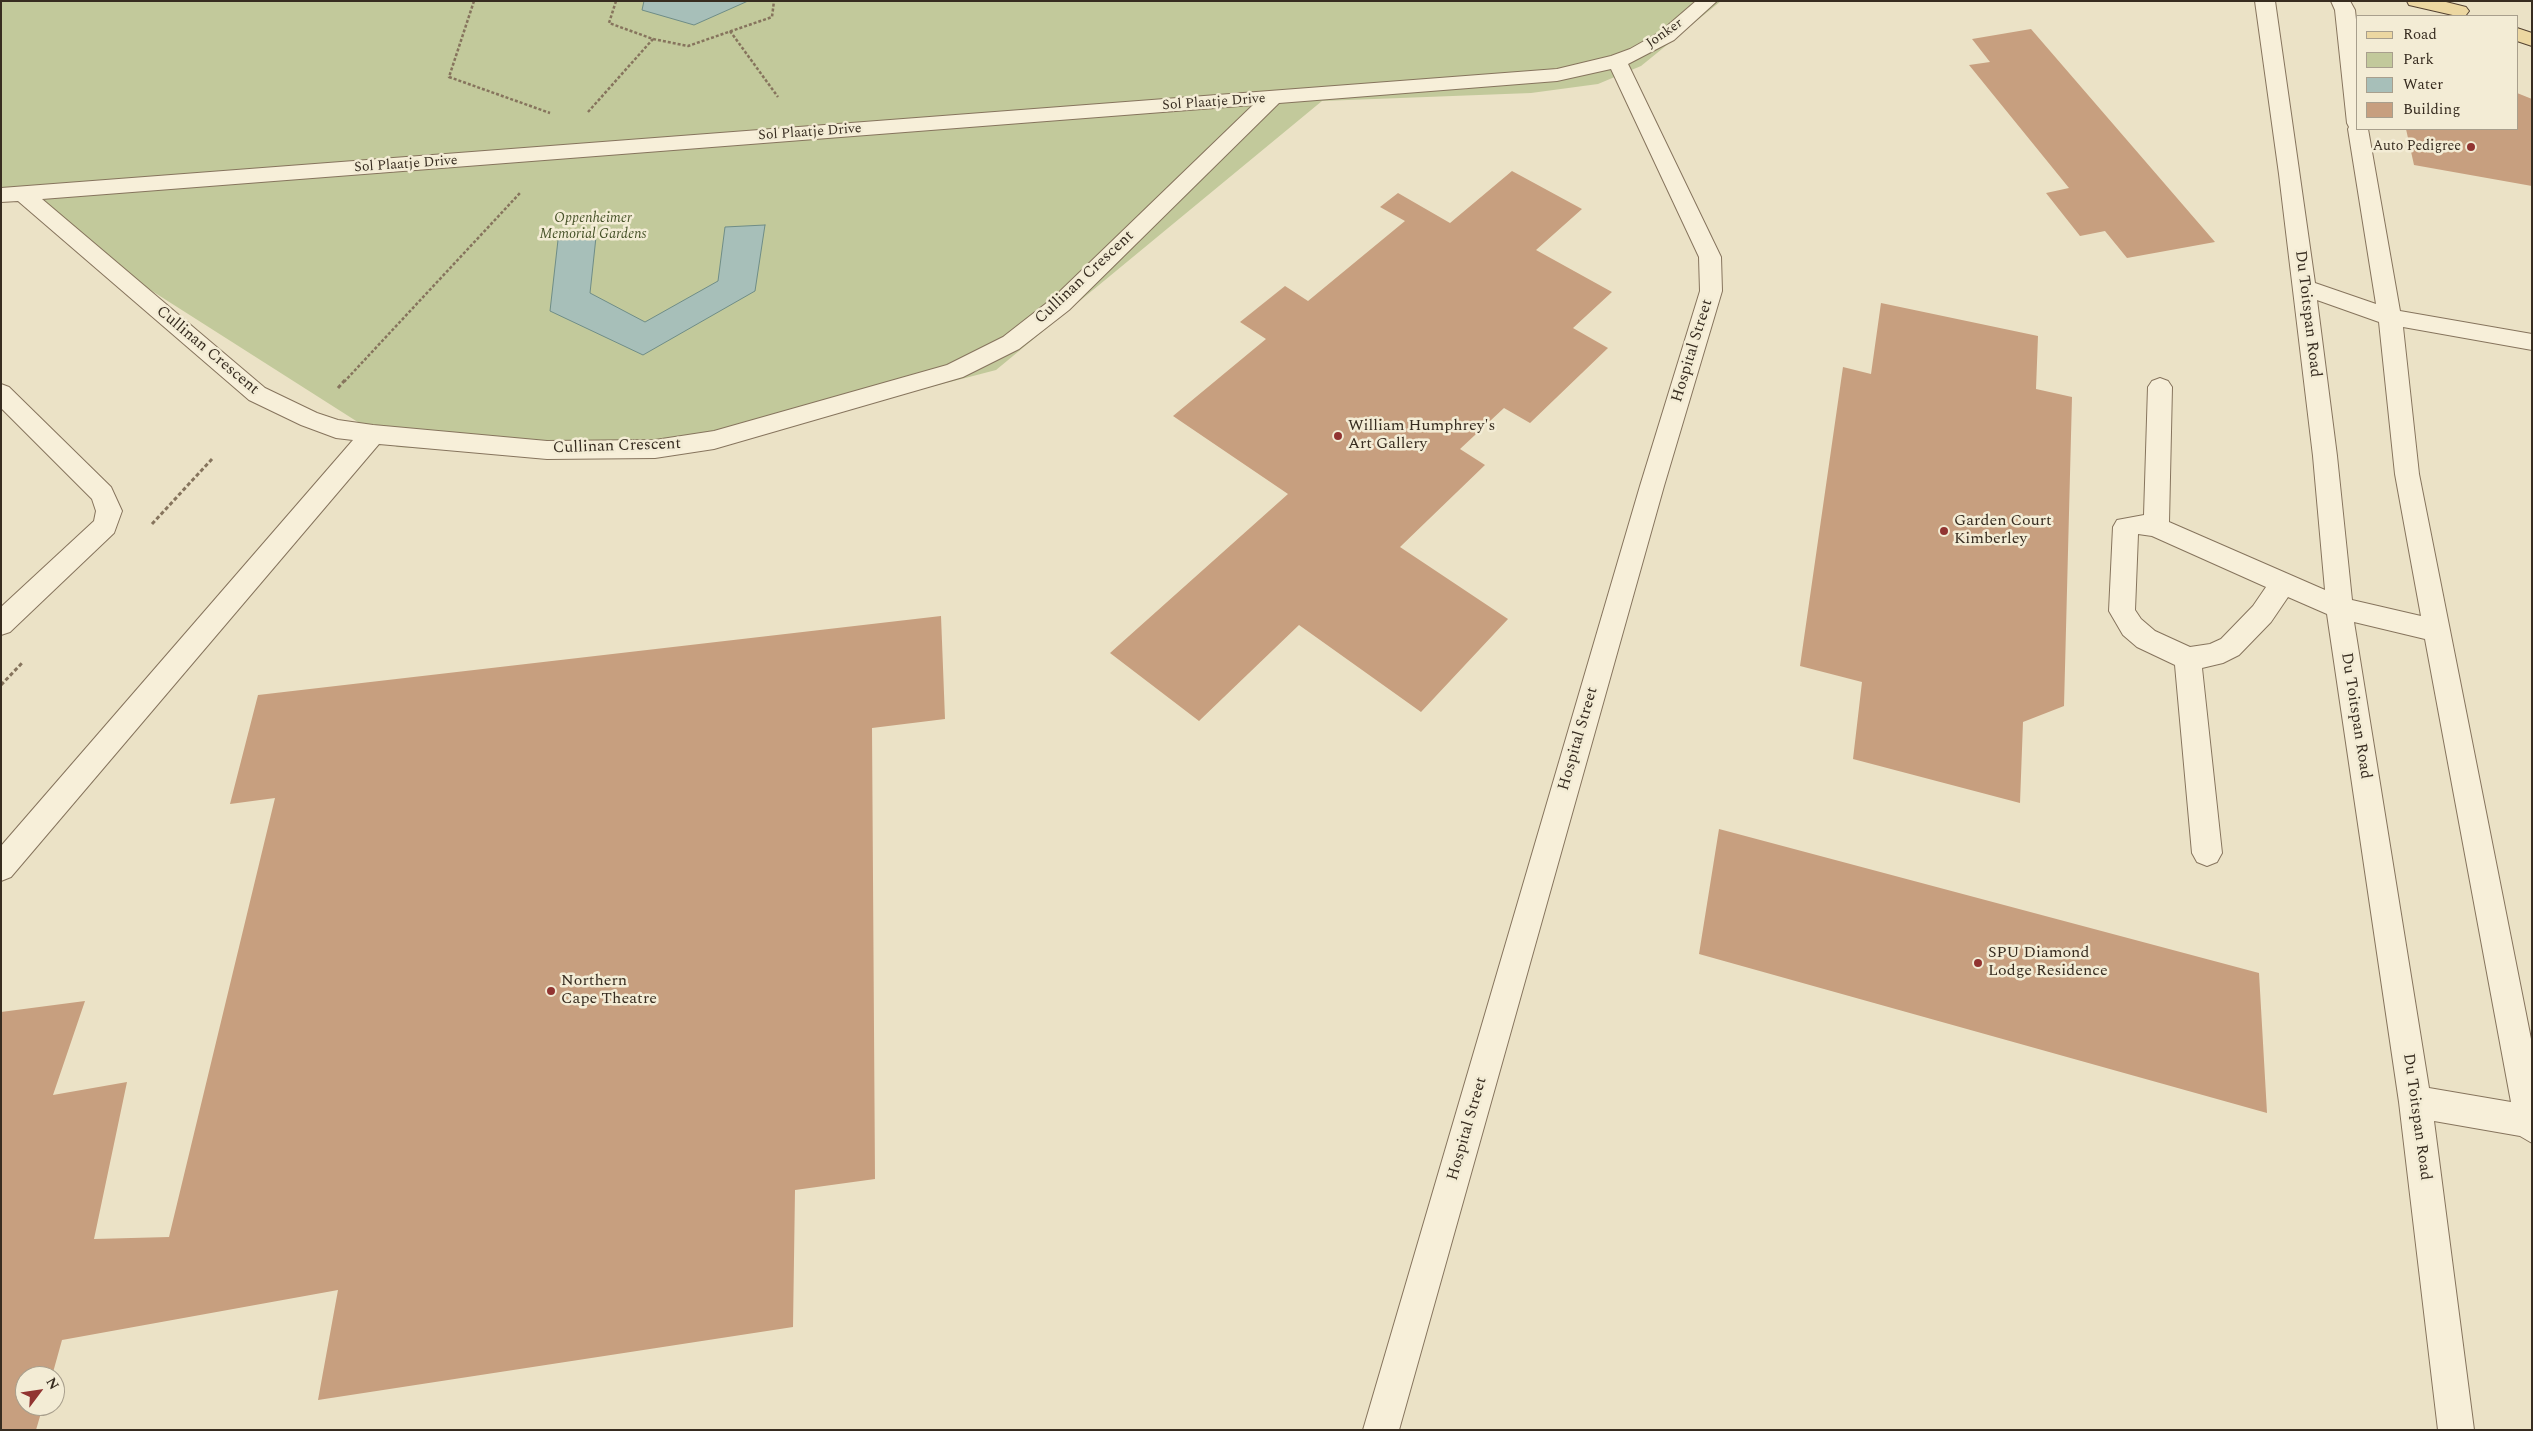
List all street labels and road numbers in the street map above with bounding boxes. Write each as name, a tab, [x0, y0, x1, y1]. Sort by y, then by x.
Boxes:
street label: Jonker	[1643, 15, 1687, 53]
street label: Sol Plaatje Drive	[1162, 91, 1266, 115]
street label: Sol Plaatje Drive	[758, 121, 862, 145]
street label: Sol Plaatje Drive	[354, 153, 458, 177]
street label: Cullinan Crescent	[1032, 227, 1138, 329]
street label: Du Toitspan Road	[2290, 249, 2324, 379]
street label: Hospital Street	[1668, 297, 1718, 405]
street label: Cullinan Crescent	[152, 302, 262, 400]
street label: Cullinan Crescent	[553, 435, 681, 459]
street label: Du Toitspan Road	[2336, 651, 2374, 781]
street label: Hospital Street	[1555, 685, 1603, 793]
street label: Du Toitspan Road	[2398, 1052, 2434, 1182]
street label: Hospital Street	[1444, 1075, 1492, 1183]

